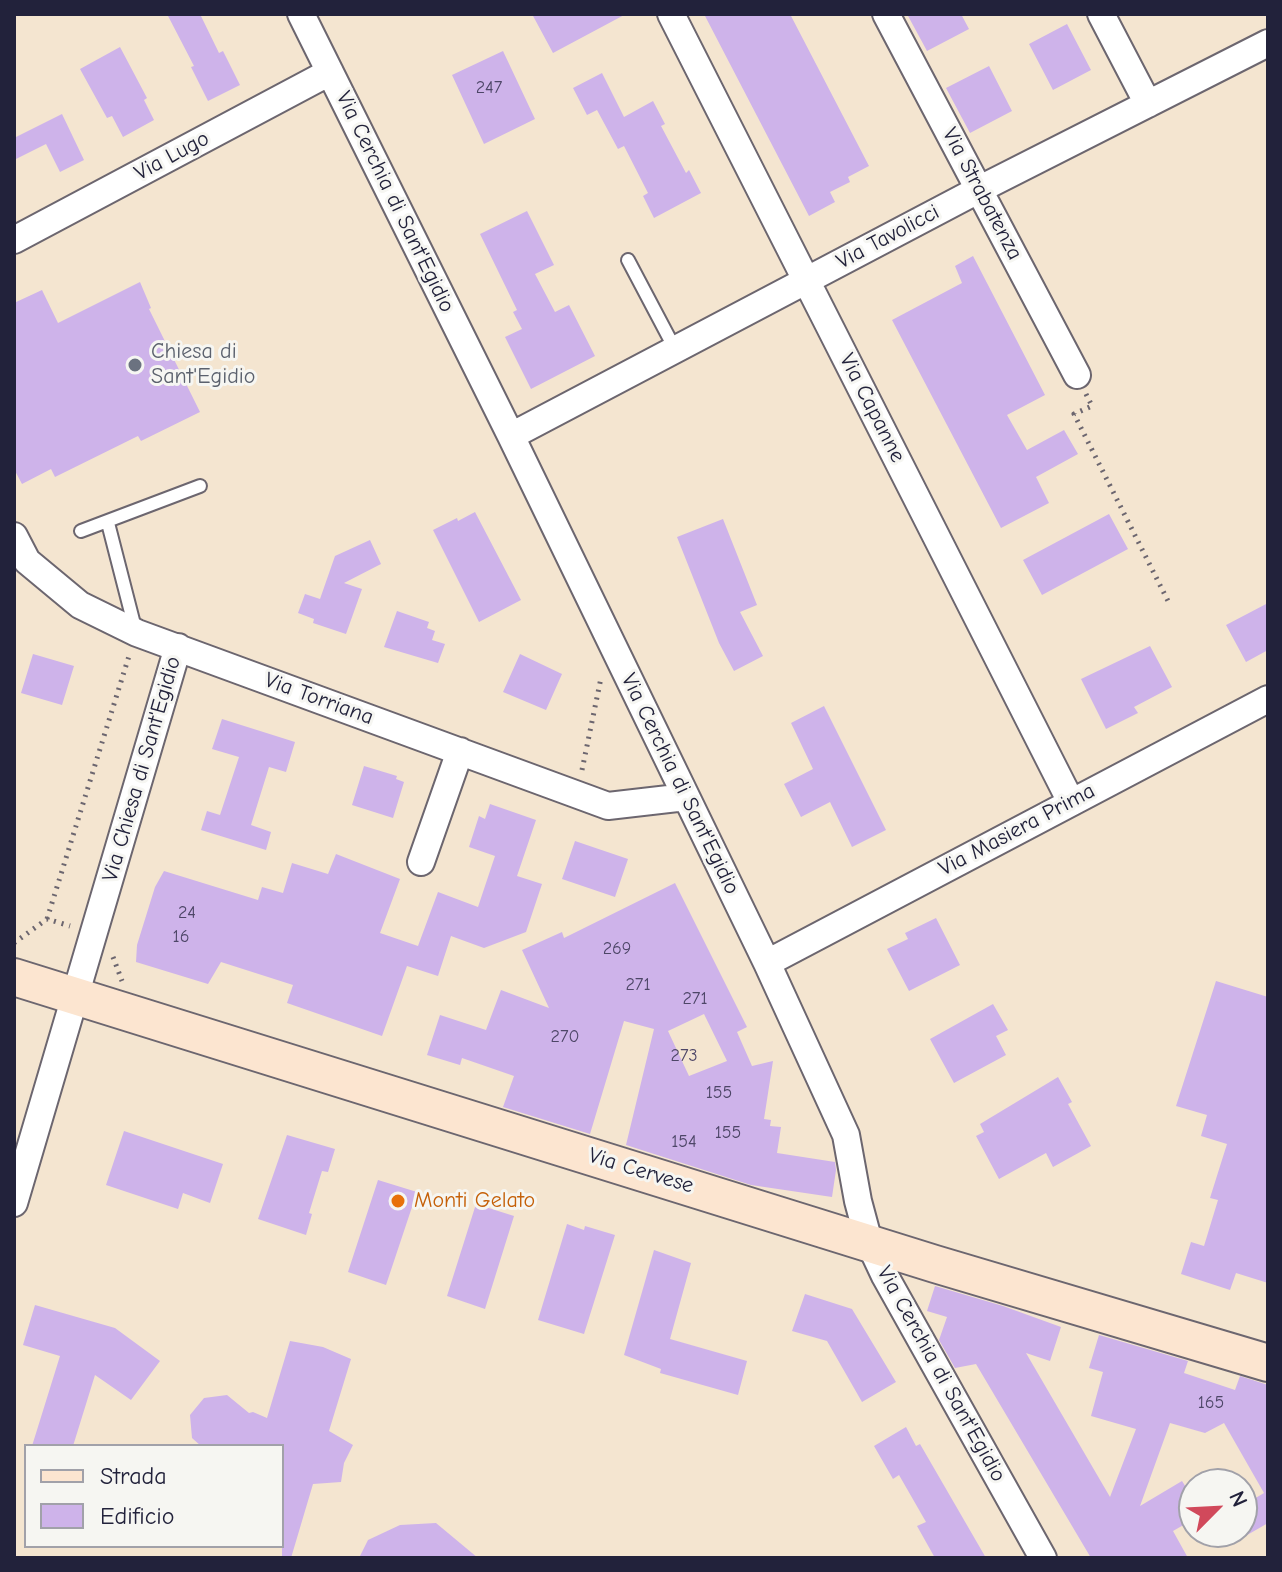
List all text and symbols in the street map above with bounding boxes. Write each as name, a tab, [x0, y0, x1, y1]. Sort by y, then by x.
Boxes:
house number: 247	[476, 77, 502, 99]
street label: Via Cerchia di Sant'Egidio	[330, 87, 460, 317]
street label: Via Strabatenza	[936, 123, 1028, 265]
street label: Via Lugo	[130, 125, 214, 187]
street label: Via Tavolicci	[832, 199, 944, 275]
place label: Chiesa di Sant'Egidio	[151, 339, 255, 390]
street label: Via Capanne	[833, 349, 911, 467]
marker: Chiesa di Sant'Egidio	[126, 356, 144, 374]
street label: Via Chiesa di Sant'Egidio	[97, 653, 187, 885]
street label: Via Torriana	[261, 667, 377, 731]
street label: Via Cerchia di Sant'Egidio	[615, 669, 745, 899]
street label: Via Masiera Prima	[934, 778, 1100, 882]
house number: 24	[178, 902, 196, 924]
house number: 16	[173, 926, 189, 948]
house number: 269	[603, 938, 631, 960]
house number: 271	[625, 974, 651, 996]
house number: 271	[682, 988, 708, 1010]
house number: 270	[551, 1026, 579, 1048]
house number: 273	[671, 1045, 697, 1067]
house number: 155	[706, 1082, 732, 1104]
house number: 155	[715, 1122, 741, 1144]
house number: 154	[671, 1131, 697, 1153]
street label: Via Cervese	[585, 1142, 697, 1200]
place label: Monti Gelato	[414, 1188, 535, 1214]
marker: Monti Gelato	[389, 1192, 407, 1210]
street label: Via Cerchia di Sant'Egidio	[871, 1261, 1011, 1487]
house number: 165	[1198, 1392, 1224, 1414]
legend	[24, 1444, 284, 1548]
text: Strada	[100, 1462, 167, 1490]
north arrow	[1178, 1468, 1258, 1548]
text: N	[1223, 1487, 1253, 1511]
text: Edificio	[100, 1502, 175, 1530]

